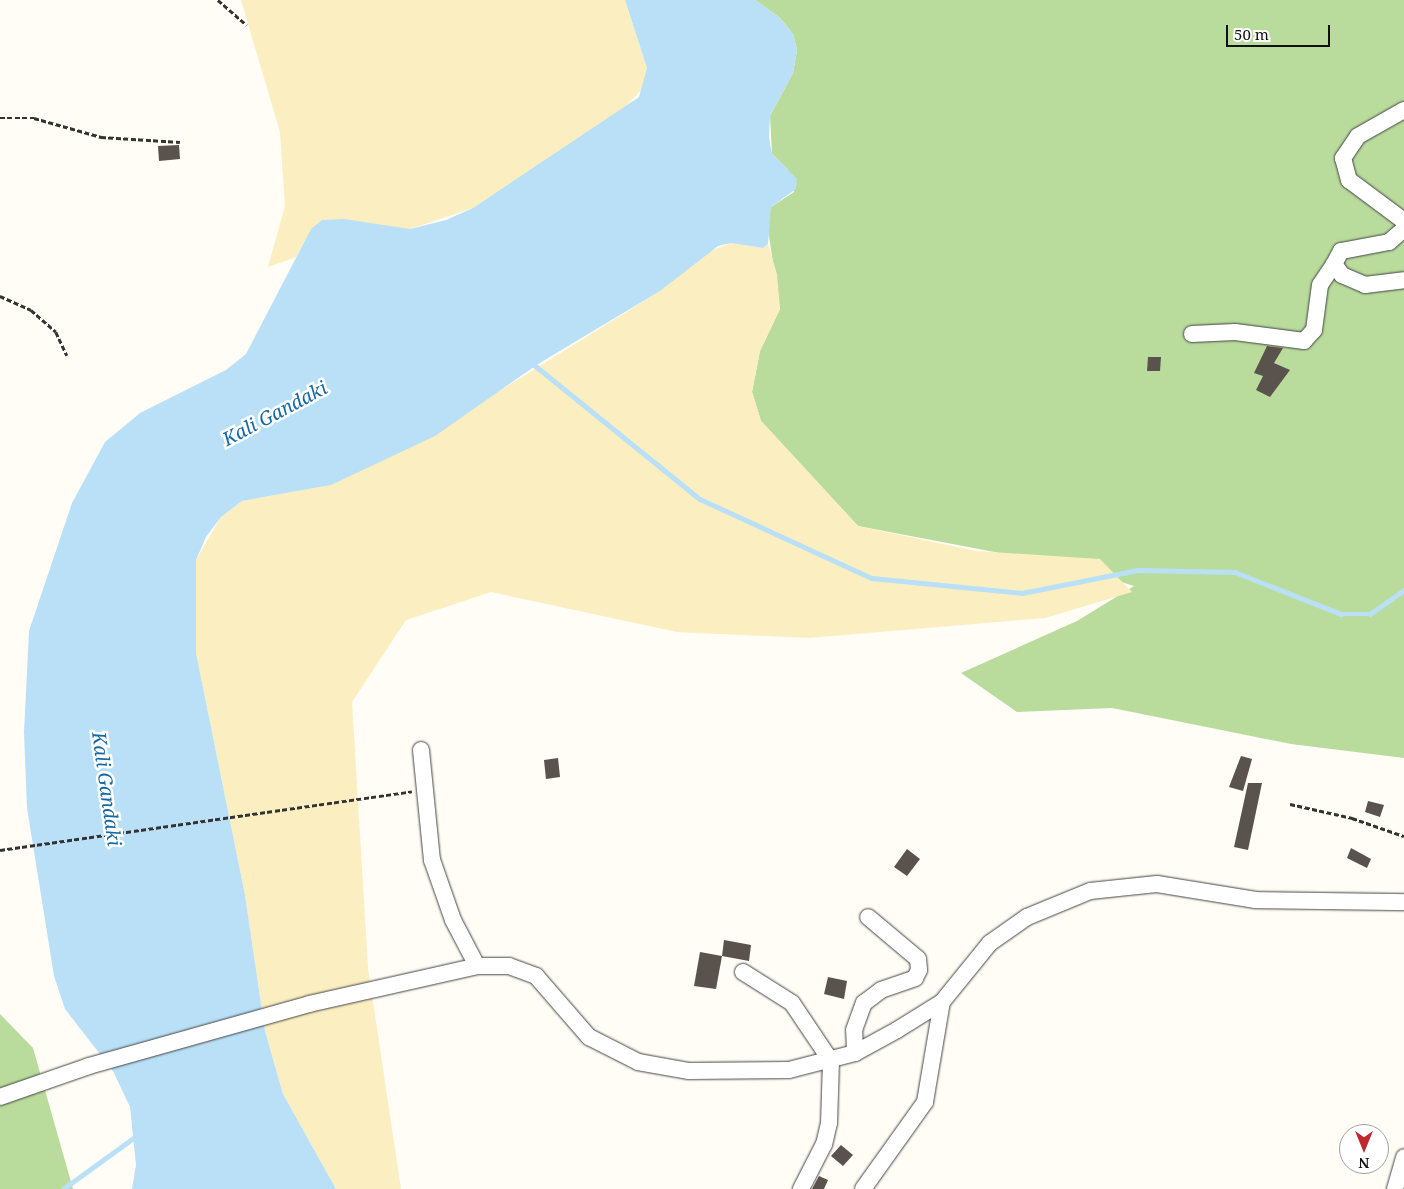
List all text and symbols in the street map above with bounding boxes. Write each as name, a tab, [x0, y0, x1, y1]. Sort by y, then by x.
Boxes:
scale bar	[1229, 15, 1333, 47]
text: 50 m	[1234, 24, 1269, 44]
water label: Kali Gandaki	[219, 377, 331, 451]
water label: Kali Gandaki	[87, 730, 125, 848]
north arrow	[1339, 1124, 1389, 1174]
text: N	[1358, 1154, 1370, 1173]

